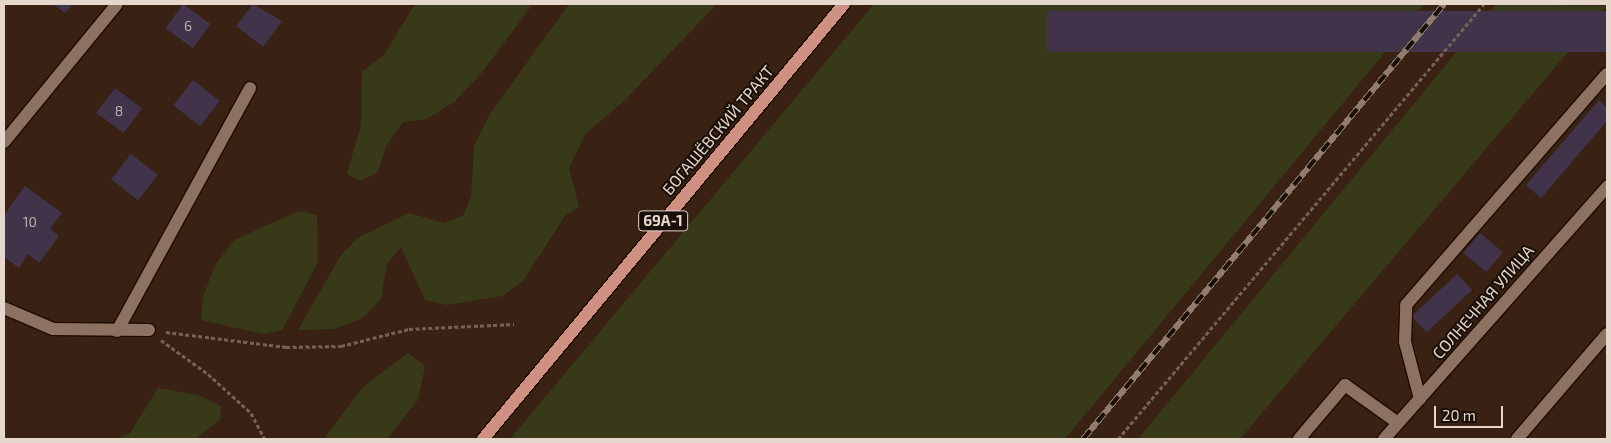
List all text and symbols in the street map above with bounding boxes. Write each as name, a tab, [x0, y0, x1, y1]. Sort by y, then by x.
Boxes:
house number: 6	[184, 18, 192, 34]
street label: БОГАШЁВСКИЙ ТРАКТ	[658, 61, 778, 199]
house number: 8	[115, 103, 123, 119]
road number: 69А-1	[638, 208, 688, 234]
house number: 10	[23, 214, 37, 230]
street label: СОЛНЕЧНАЯ УЛИЦА	[1428, 241, 1538, 363]
scale bar	[1436, 396, 1505, 428]
text: 20 m	[1442, 406, 1476, 424]

